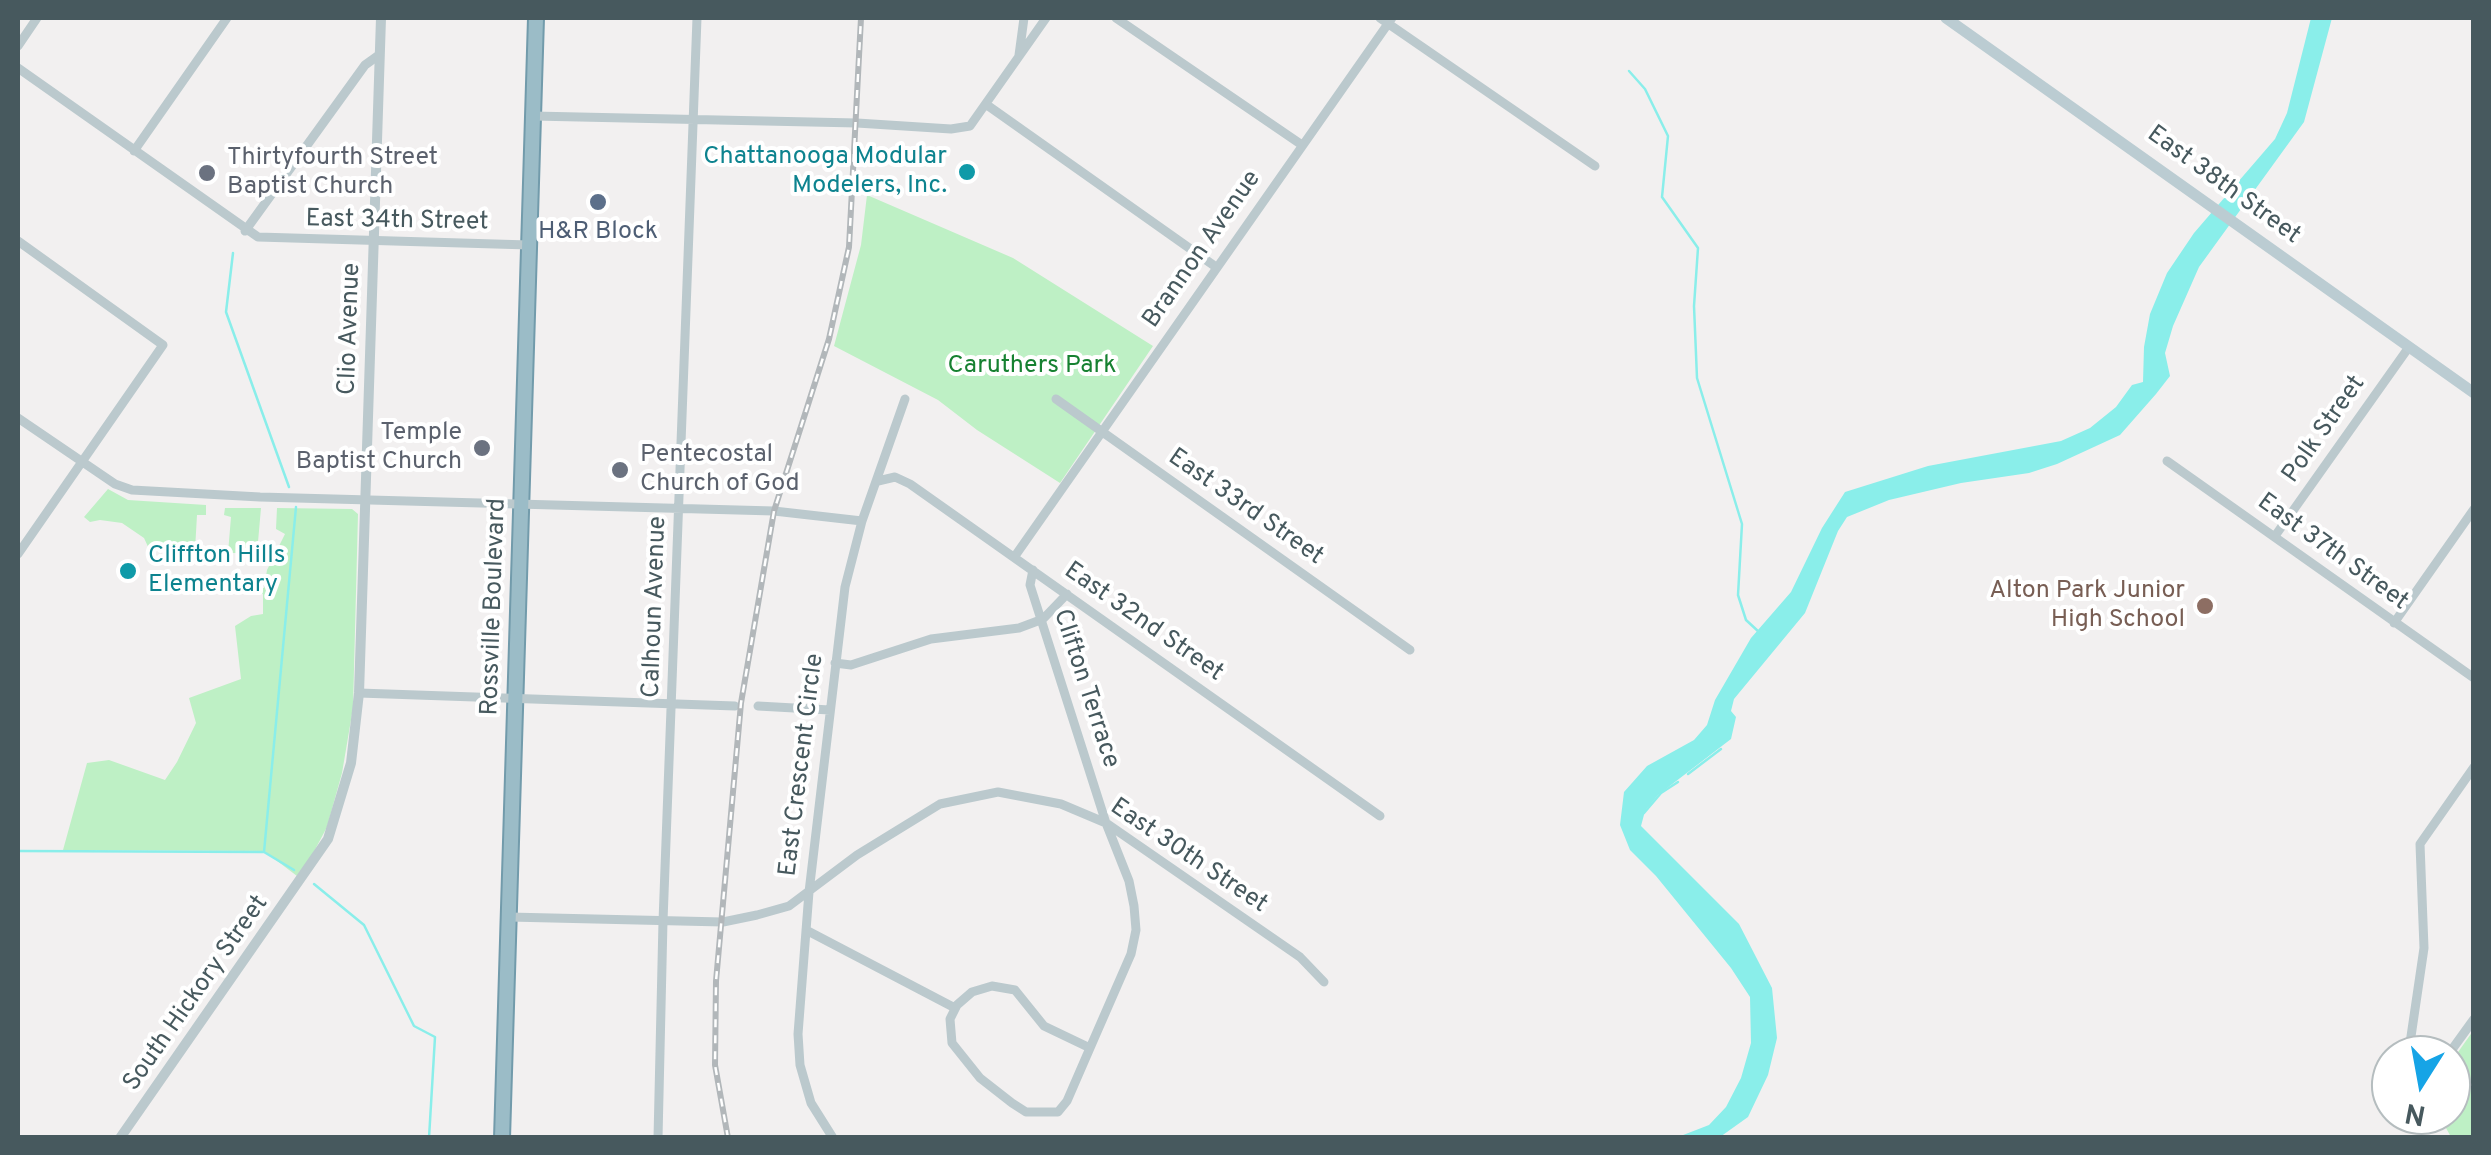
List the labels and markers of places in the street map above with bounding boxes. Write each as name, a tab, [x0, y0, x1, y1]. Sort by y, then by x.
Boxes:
place label: Chattanooga Modular Modelers, Inc.	[703, 143, 947, 202]
place label: Thirtyfourth Street Baptist Church	[227, 144, 438, 203]
marker: Chattanooga Modular Modelers, Inc.	[956, 161, 978, 183]
marker: Thirtyfourth Street Baptist Church	[196, 162, 218, 184]
marker: H&R Block	[587, 191, 609, 213]
place label: H&R Block	[538, 218, 658, 248]
place label: Temple Baptist Church	[296, 419, 462, 478]
marker: Temple Baptist Church	[471, 437, 493, 459]
place label: Pentecostal Church of God	[640, 441, 800, 500]
marker: Pentecostal Church of God	[609, 459, 631, 481]
place label: Cliffton Hills Elementary	[148, 542, 286, 601]
marker: Cliffton Hills Elementary	[117, 560, 139, 582]
place label: Alton Park Junior High School	[1989, 577, 2185, 636]
marker: Alton Park Junior High School	[2194, 595, 2216, 617]

